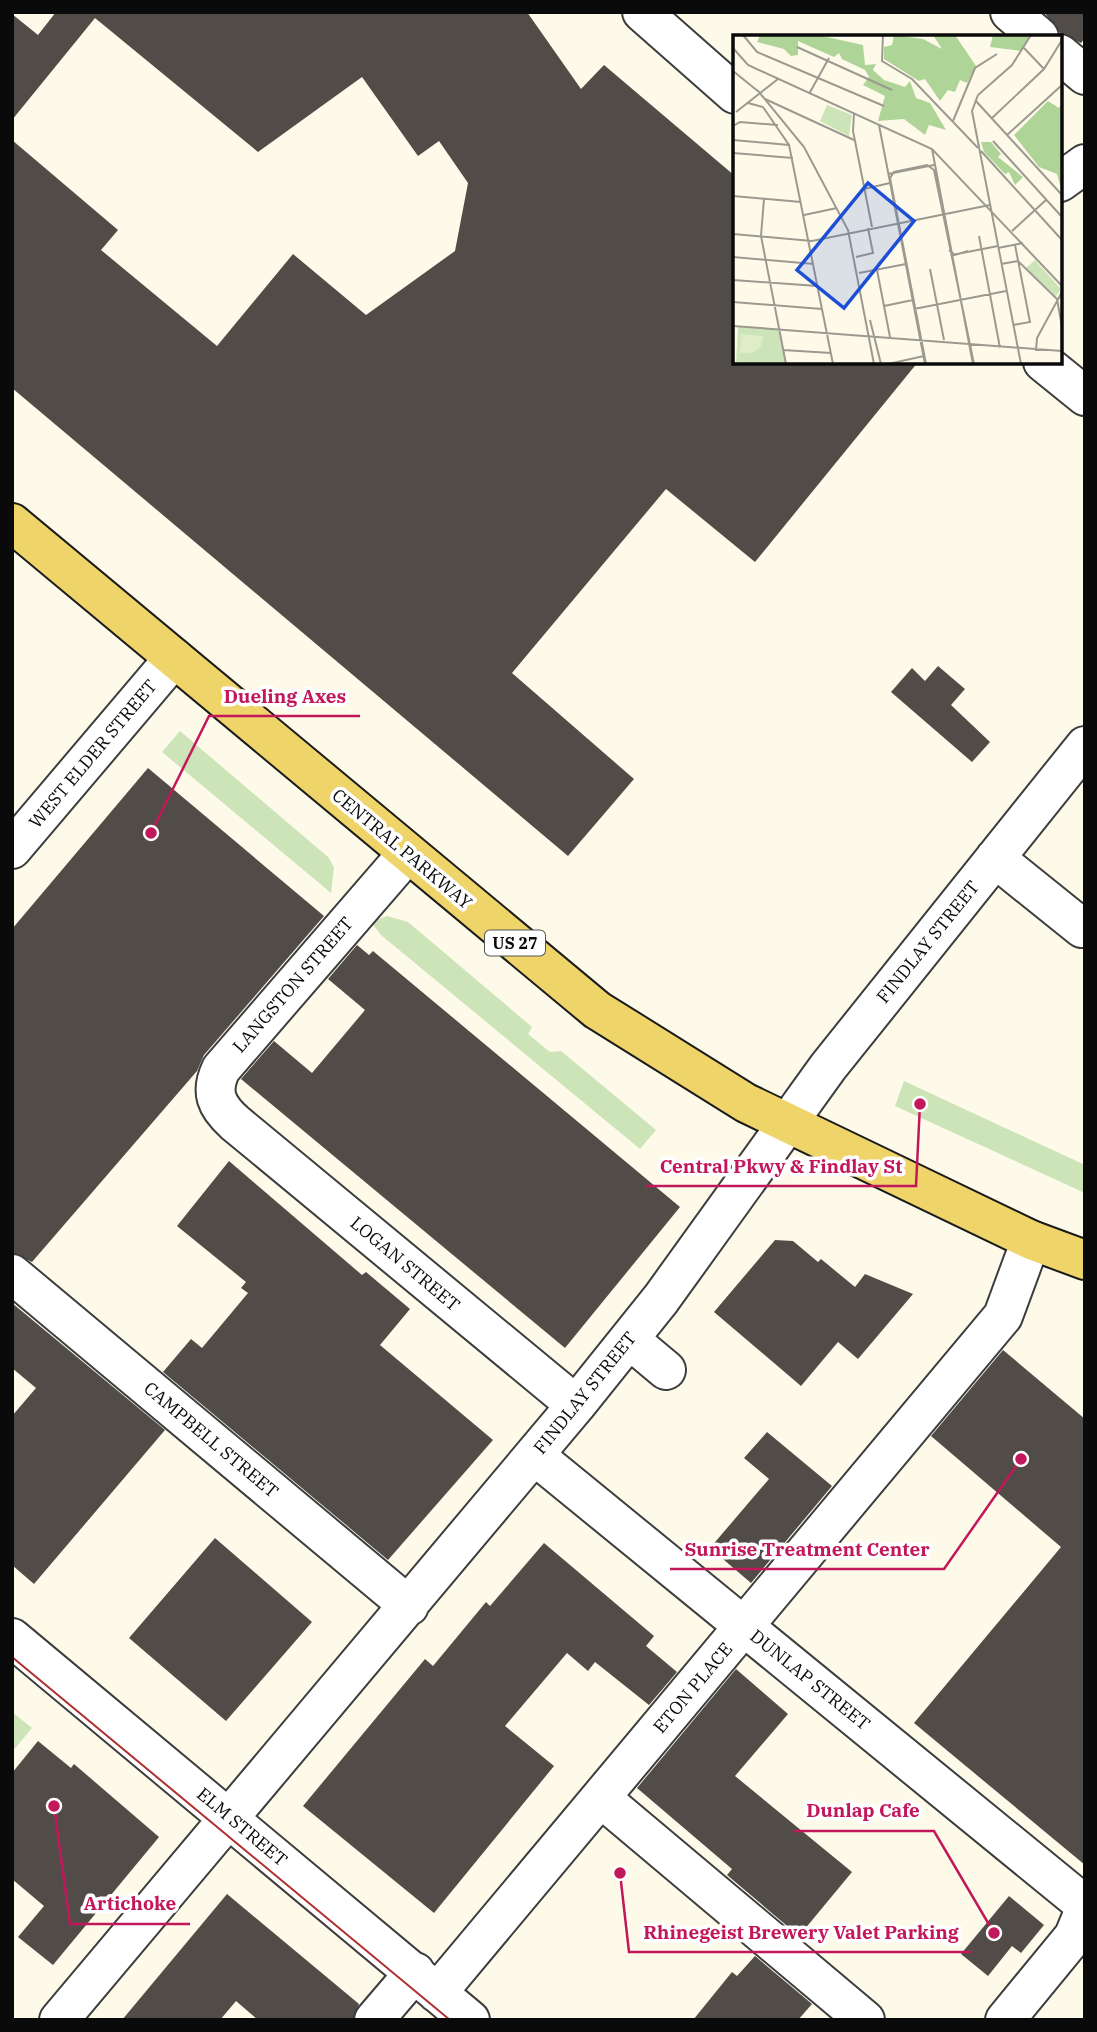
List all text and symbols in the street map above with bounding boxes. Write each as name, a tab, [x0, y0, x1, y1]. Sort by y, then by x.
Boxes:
inset map	[733, 35, 1062, 364]
street label: WEST ELDER STREET	[24, 674, 162, 833]
callout: Dueling Axes	[209, 676, 360, 716]
text: Dueling Axes	[224, 684, 346, 708]
street label: CENTRAL PARKWAY	[328, 783, 477, 914]
street label: FINDLAY STREET	[871, 876, 984, 1008]
street label: LANGSTON STREET	[227, 912, 358, 1057]
road number: US 27	[485, 931, 545, 956]
callout: Central Pkwy & Findlay St	[646, 1146, 916, 1186]
text: Central Pkwy & Findlay St	[660, 1154, 902, 1178]
street label: LOGAN STREET	[346, 1211, 465, 1316]
street label: FINDLAY STREET	[528, 1327, 641, 1459]
street label: CAMPBELL STREET	[139, 1377, 284, 1503]
callout: Sunrise Treatment Center	[670, 1529, 944, 1569]
text: Sunrise Treatment Center	[684, 1537, 930, 1561]
street label: DUNLAP STREET	[746, 1624, 875, 1735]
street label: ETON PLACE	[648, 1638, 737, 1738]
street label: ELM STREET	[192, 1782, 292, 1871]
callout: Dunlap Cafe	[793, 1791, 934, 1831]
text: Dunlap Cafe	[806, 1798, 920, 1822]
callout: Artichoke	[70, 1884, 190, 1924]
text: Artichoke	[84, 1891, 176, 1915]
callout: Rhinegeist Brewery Valet Parking	[629, 1912, 972, 1952]
text: Rhinegeist Brewery Valet Parking	[643, 1920, 959, 1944]

